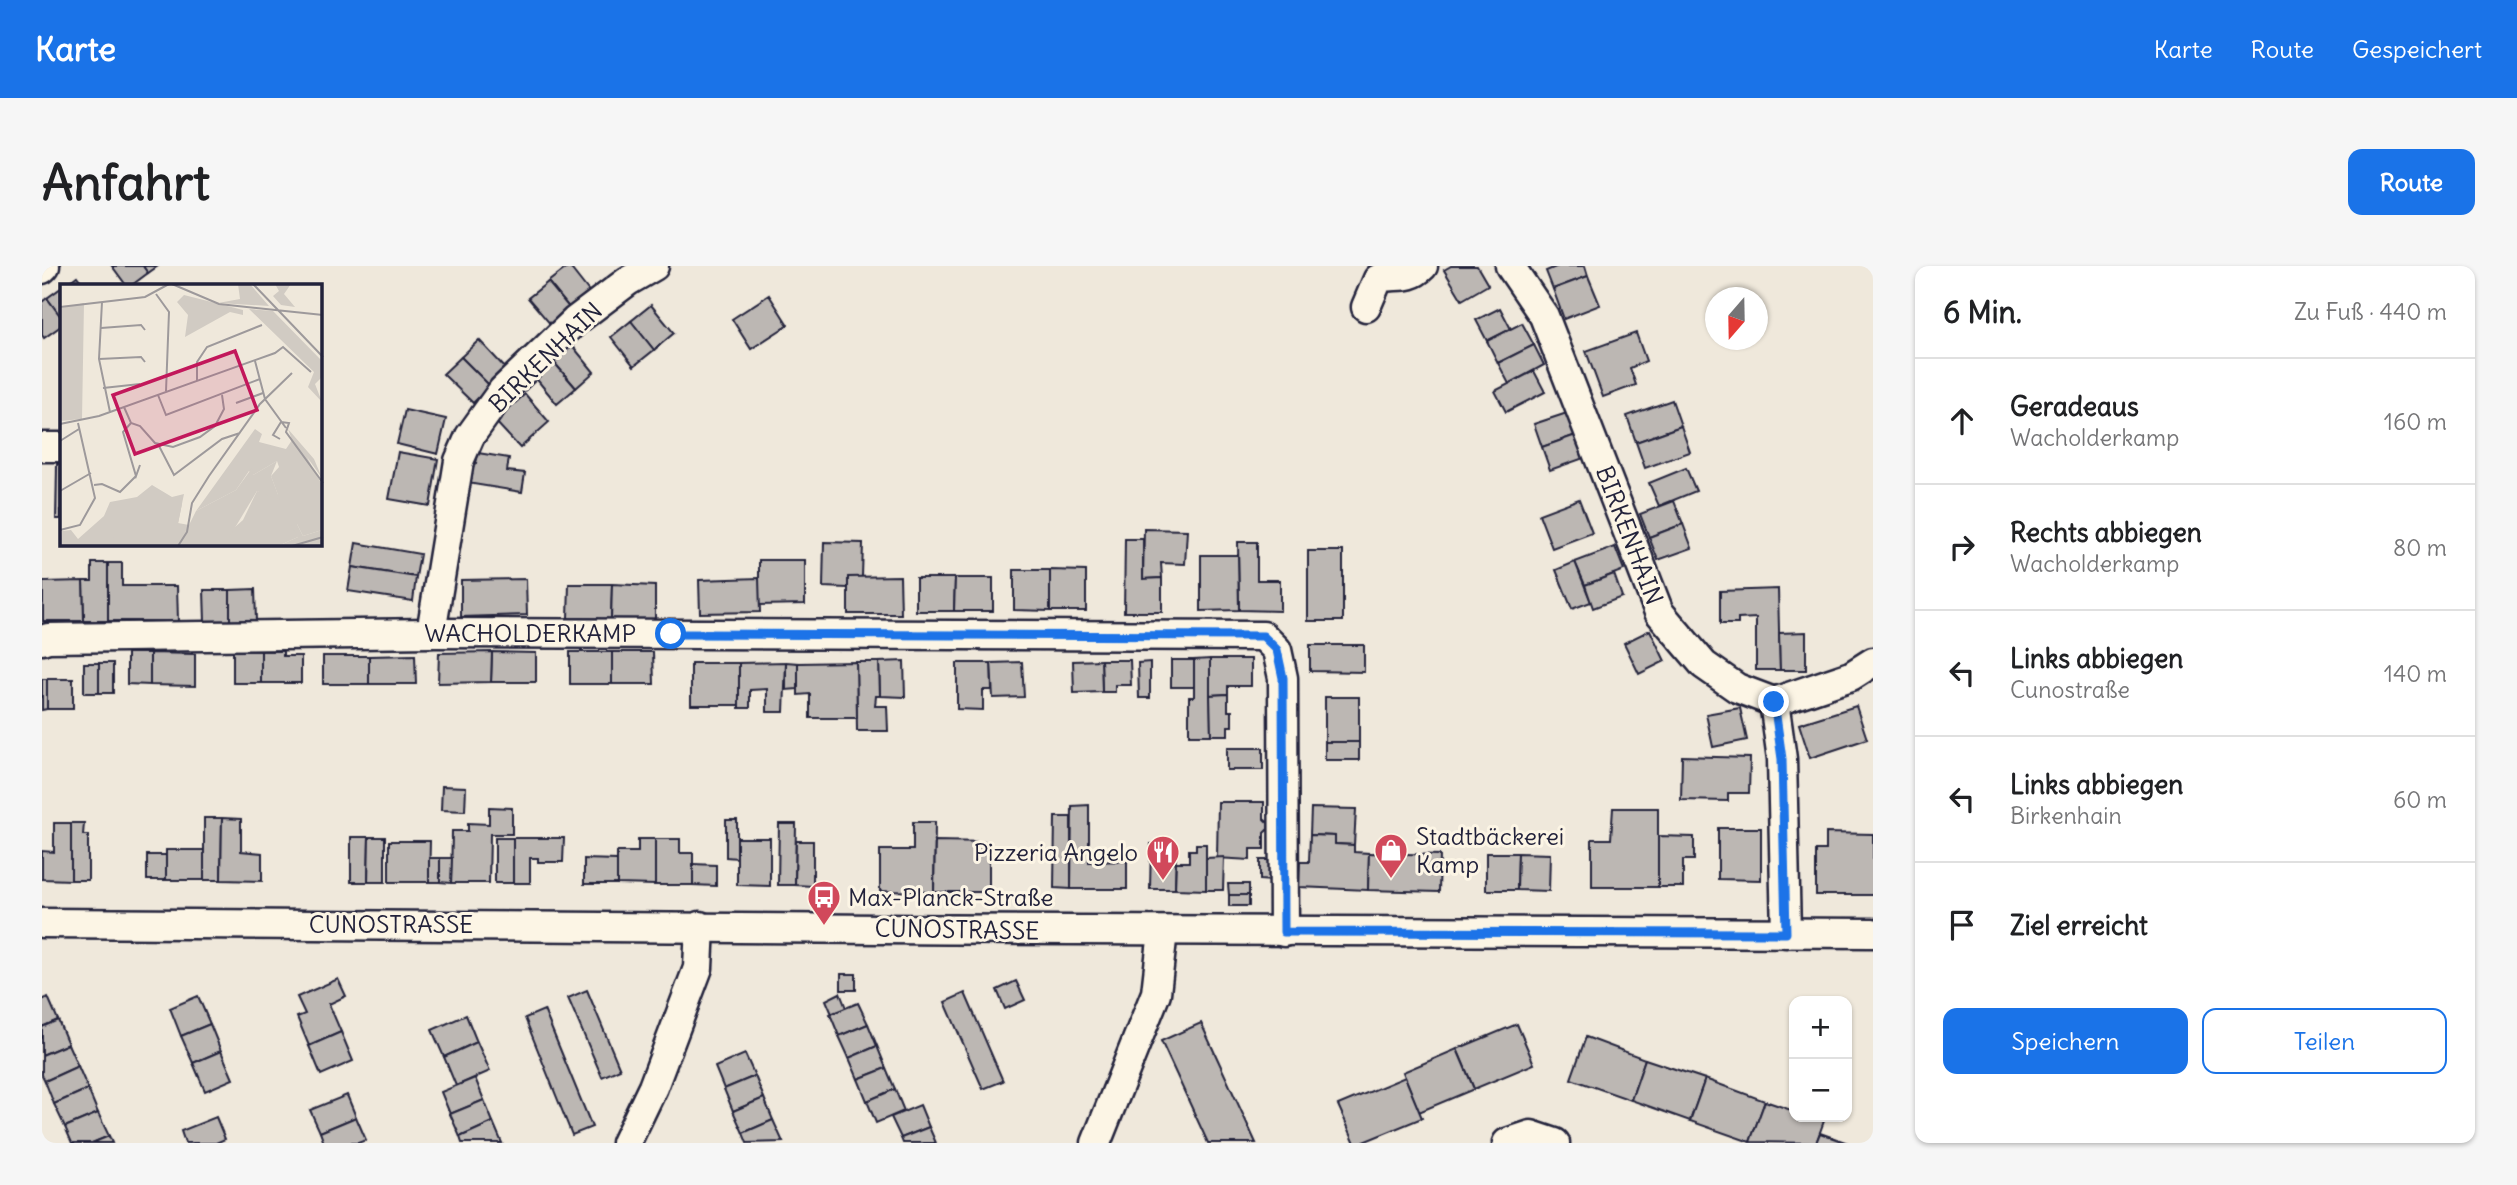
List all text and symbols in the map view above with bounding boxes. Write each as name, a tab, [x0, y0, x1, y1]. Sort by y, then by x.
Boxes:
text: Karte	[35, 28, 116, 70]
text: Karte	[2154, 34, 2213, 64]
text: Route	[2251, 34, 2314, 64]
text: Gespeichert	[2352, 34, 2482, 64]
button: Route	[2348, 149, 2475, 215]
text: Anfahrt	[42, 152, 210, 213]
inset map	[60, 284, 322, 546]
north arrow	[1705, 287, 1768, 350]
text: 6 Min.	[1943, 293, 2022, 331]
street label: BIRKENHAIN	[482, 295, 608, 419]
text: Zu Fuß · 440 m	[2294, 297, 2447, 326]
text: Geradeaus	[2010, 390, 2139, 423]
icon: ahead	[1943, 402, 1981, 440]
text: 160 m	[2384, 407, 2447, 436]
text: Wacholderkamp	[2010, 423, 2179, 452]
street label: BIRKENHAIN	[1590, 461, 1670, 609]
text: Rechts abbiegen	[2010, 516, 2202, 549]
icon: right	[1943, 528, 1981, 566]
text: 80 m	[2393, 533, 2447, 562]
text: Wacholderkamp	[2010, 549, 2179, 578]
street label: WACHOLDERKAMP	[424, 618, 636, 648]
route start	[655, 618, 686, 649]
text: Links abbiegen	[2010, 642, 2183, 675]
icon: left	[1943, 654, 1981, 692]
text: 140 m	[2384, 659, 2447, 688]
text: Cunostraße	[2010, 675, 2130, 704]
route end	[1758, 686, 1789, 717]
text: Links abbiegen	[2010, 768, 2183, 801]
icon: left	[1943, 780, 1981, 818]
text: 60 m	[2393, 785, 2447, 814]
text: Birkenhain	[2010, 801, 2122, 830]
place label: Stadtbäckerei Kamp	[1416, 821, 1564, 879]
shop icon: Stadtbäckerei Kamp	[1372, 831, 1410, 880]
restaurant icon: Pizzeria Angelo	[1144, 833, 1182, 882]
place label: Pizzeria Angelo	[974, 837, 1138, 867]
bus stop icon: Max-Planck-Straße	[805, 878, 843, 927]
place label: Max-Planck-Straße	[848, 882, 1054, 912]
icon: arrive	[1943, 906, 1981, 944]
street label: CUNOSTRASSE	[309, 909, 473, 939]
text: Ziel erreicht	[2010, 909, 2148, 942]
street label: CUNOSTRASSE	[874, 913, 1040, 945]
map controls	[1789, 996, 1852, 1122]
button: +	[1789, 996, 1852, 1059]
button: Speichern	[1943, 1008, 2188, 1074]
button: Teilen	[2202, 1008, 2447, 1074]
button: −	[1789, 1059, 1852, 1122]

